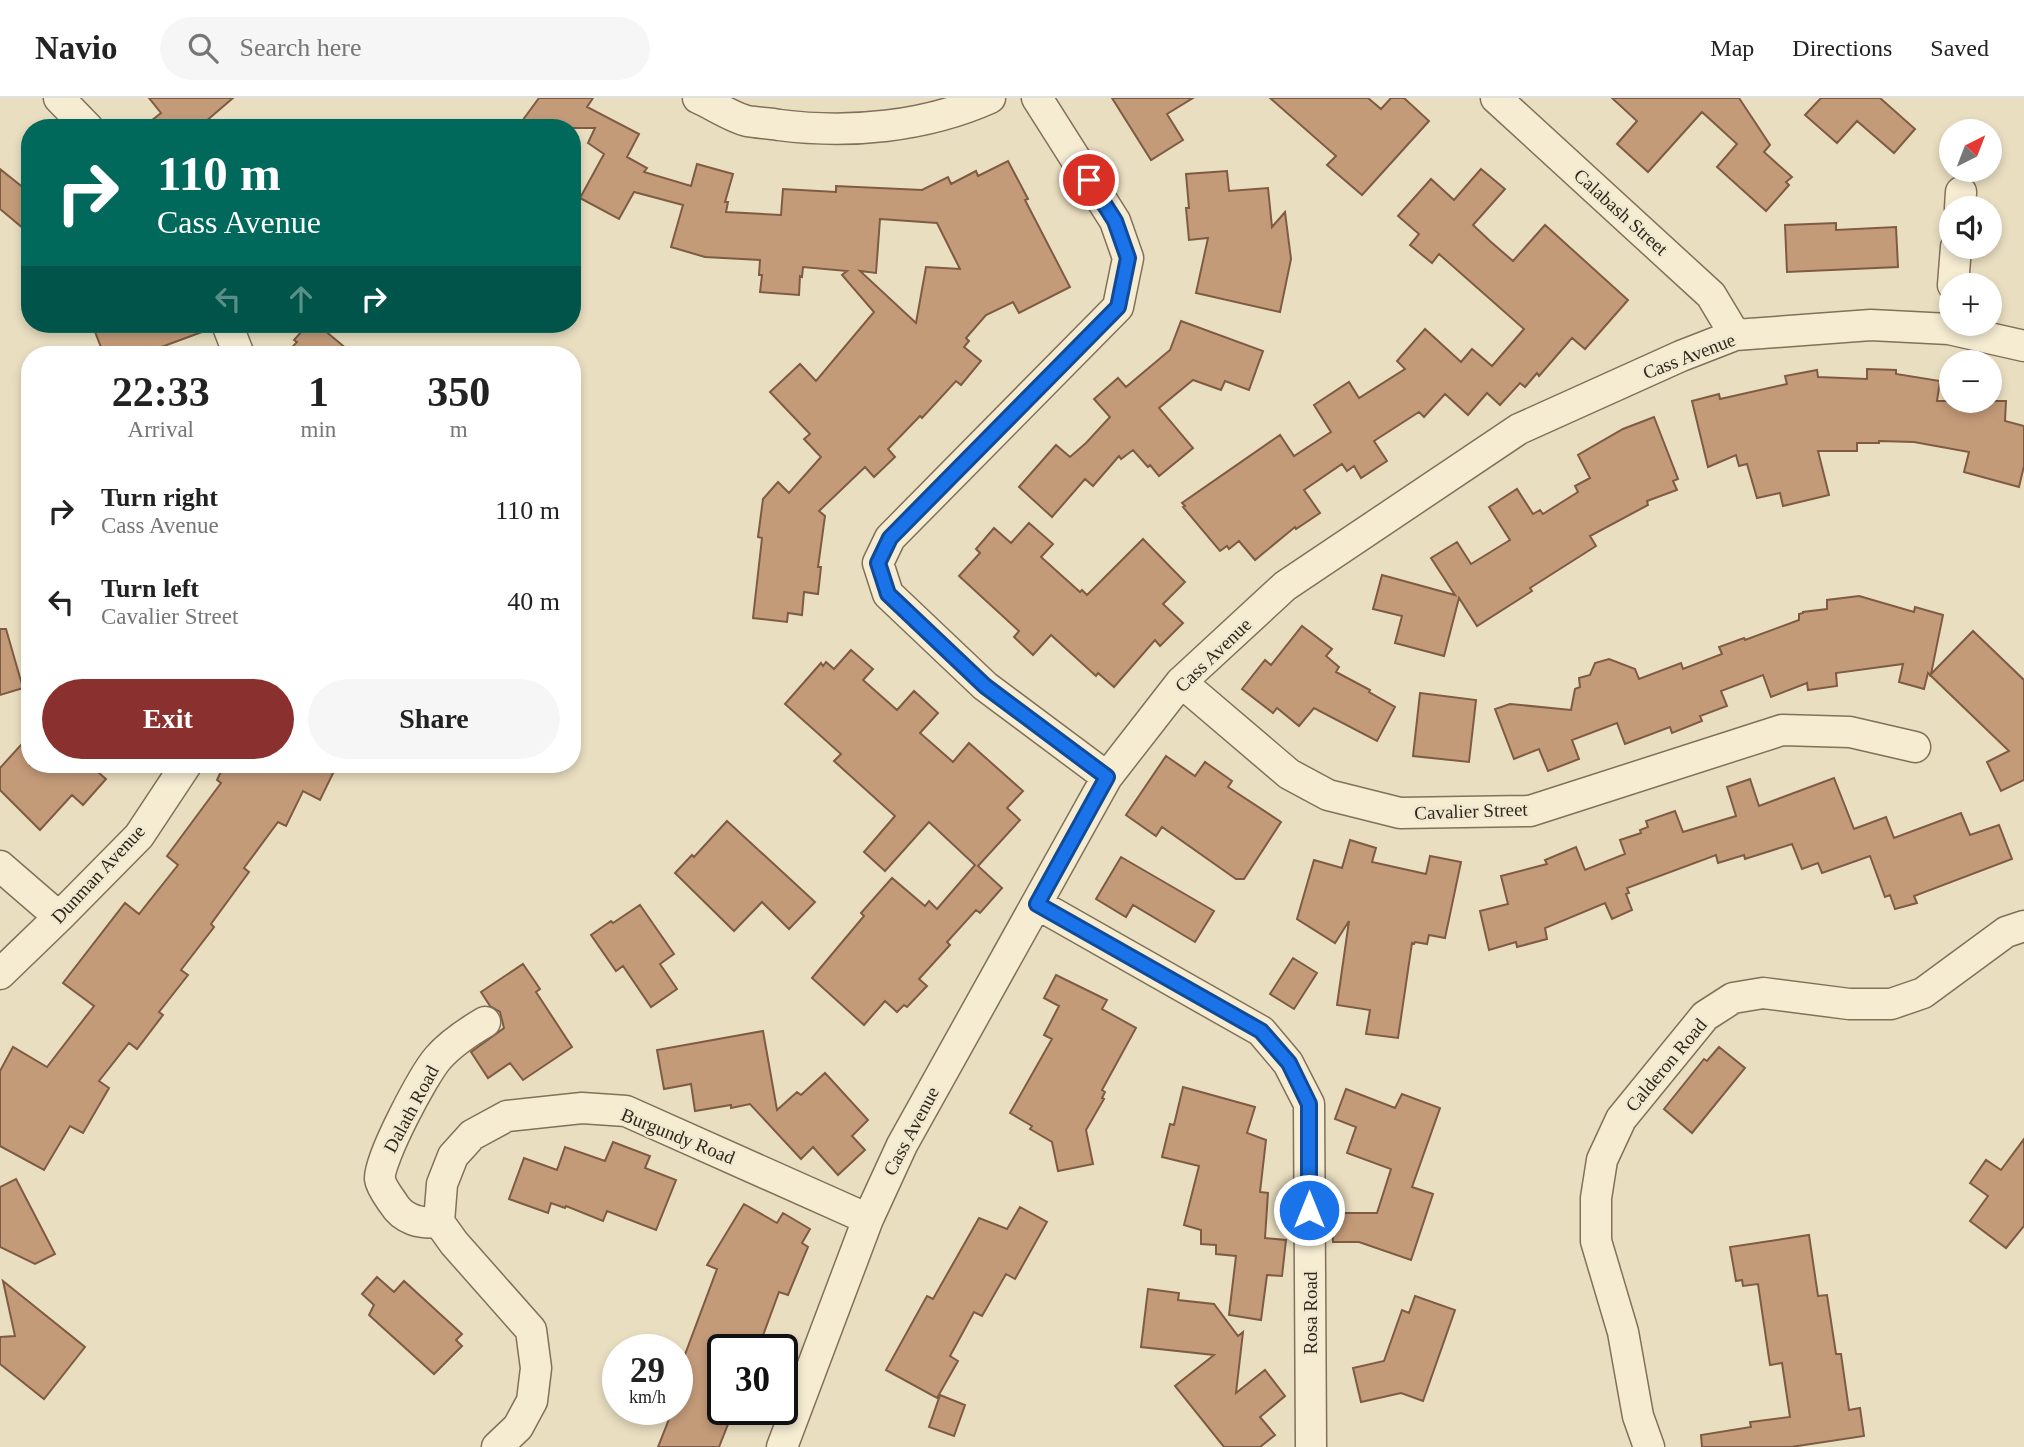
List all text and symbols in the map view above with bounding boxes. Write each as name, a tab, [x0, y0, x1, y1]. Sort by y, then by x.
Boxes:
search box	[160, 17, 650, 80]
icon: search	[184, 29, 222, 67]
text: Navio	[35, 30, 118, 66]
text: Search here	[240, 33, 361, 62]
text: Map	[1710, 35, 1754, 61]
text: Directions	[1792, 35, 1892, 61]
text: Saved	[1930, 35, 1989, 61]
north arrow	[1939, 119, 2002, 182]
map controls	[1939, 119, 2002, 413]
text: 110 m	[157, 146, 281, 201]
icon: right	[42, 147, 133, 238]
pin	[1059, 150, 1119, 210]
icon: arrive	[1070, 161, 1108, 199]
street label: Calabash Street	[1570, 164, 1673, 260]
button: sound	[1939, 196, 2002, 259]
text: Cass Avenue	[157, 204, 321, 240]
button: +	[1939, 273, 2002, 336]
icon: left	[209, 280, 247, 318]
icon: ahead	[282, 280, 320, 318]
icon: right	[355, 280, 393, 318]
street label: Cass Avenue	[1640, 329, 1738, 383]
button: −	[1939, 350, 2002, 413]
text: 22:33	[112, 369, 210, 415]
text: 1	[308, 369, 329, 415]
text: 350	[427, 369, 490, 415]
text: Arrival	[128, 417, 194, 442]
text: min	[301, 417, 336, 442]
text: m	[450, 417, 468, 442]
text: Turn right	[101, 483, 218, 512]
icon: right	[42, 492, 80, 530]
text: 110 m	[495, 496, 560, 525]
text: Cass Avenue	[101, 513, 219, 538]
text: Turn left	[101, 574, 199, 603]
icon: left	[42, 583, 80, 621]
text: 40 m	[507, 587, 560, 616]
text: Cavalier Street	[101, 604, 238, 629]
street label: Cass Avenue	[1171, 614, 1255, 696]
button: Exit	[42, 679, 294, 759]
button: Share	[308, 679, 560, 759]
street label: Cavalier Street	[1414, 799, 1529, 823]
street label: Dunman Avenue	[47, 820, 149, 928]
street label: Calderon Road	[1621, 1014, 1711, 1116]
street label: Dalath Road	[379, 1061, 443, 1156]
street label: Cass Avenue	[879, 1083, 943, 1179]
street label: Burgundy Road	[618, 1104, 738, 1168]
position arrow	[1272, 1173, 1346, 1247]
street label: Rosa Road	[1300, 1271, 1321, 1354]
speed limit sign: 30	[707, 1334, 798, 1425]
text: 29	[630, 1351, 665, 1390]
text: km/h	[629, 1387, 666, 1407]

